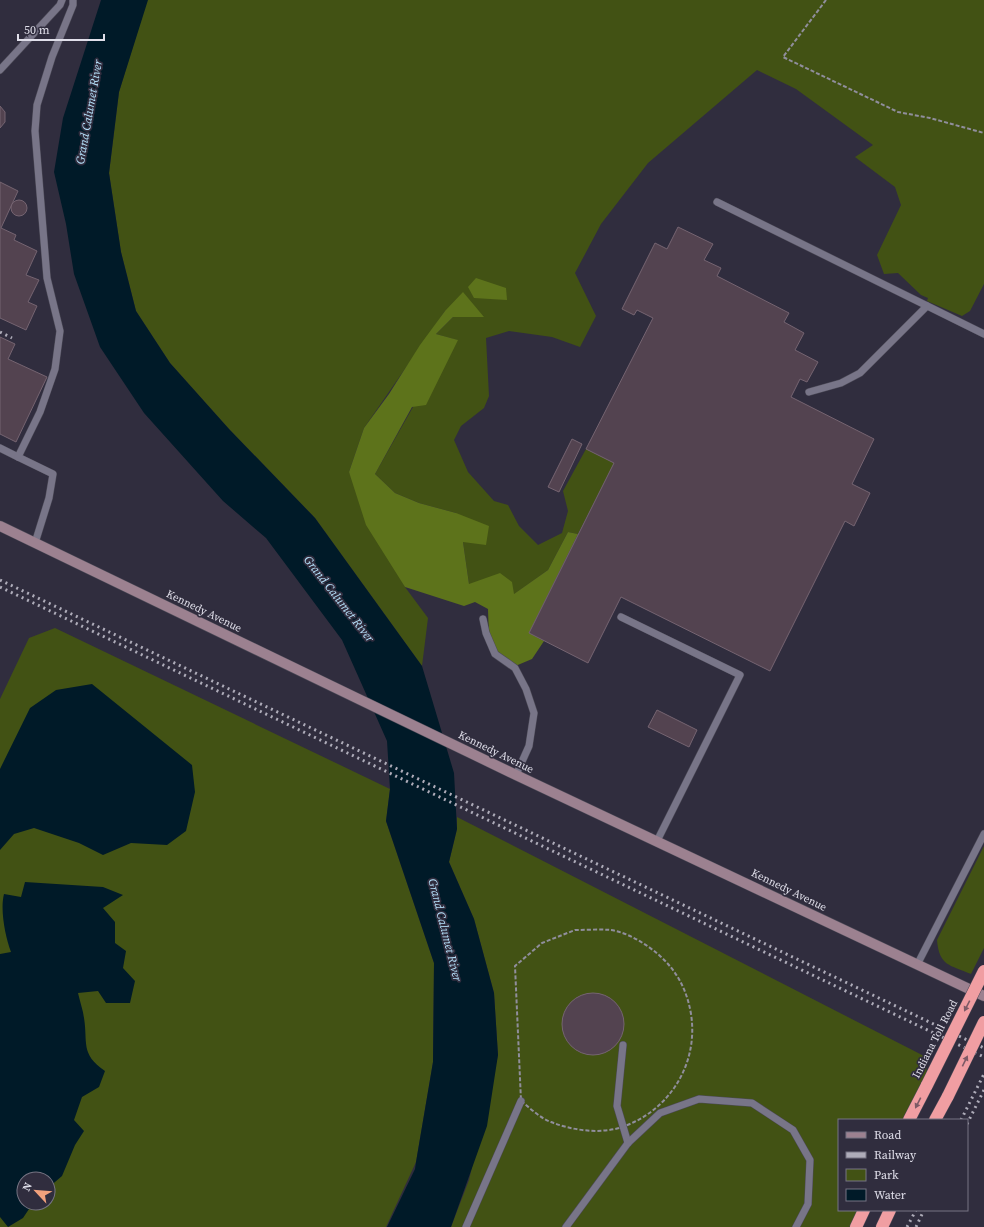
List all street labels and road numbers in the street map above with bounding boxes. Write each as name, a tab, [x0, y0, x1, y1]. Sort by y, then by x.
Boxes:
street label: Kennedy Avenue	[164, 586, 245, 636]
street label: Kennedy Avenue	[456, 727, 537, 777]
street label: Kennedy Avenue	[749, 865, 830, 915]
street label: Indiana Toll Road	[909, 996, 962, 1081]

